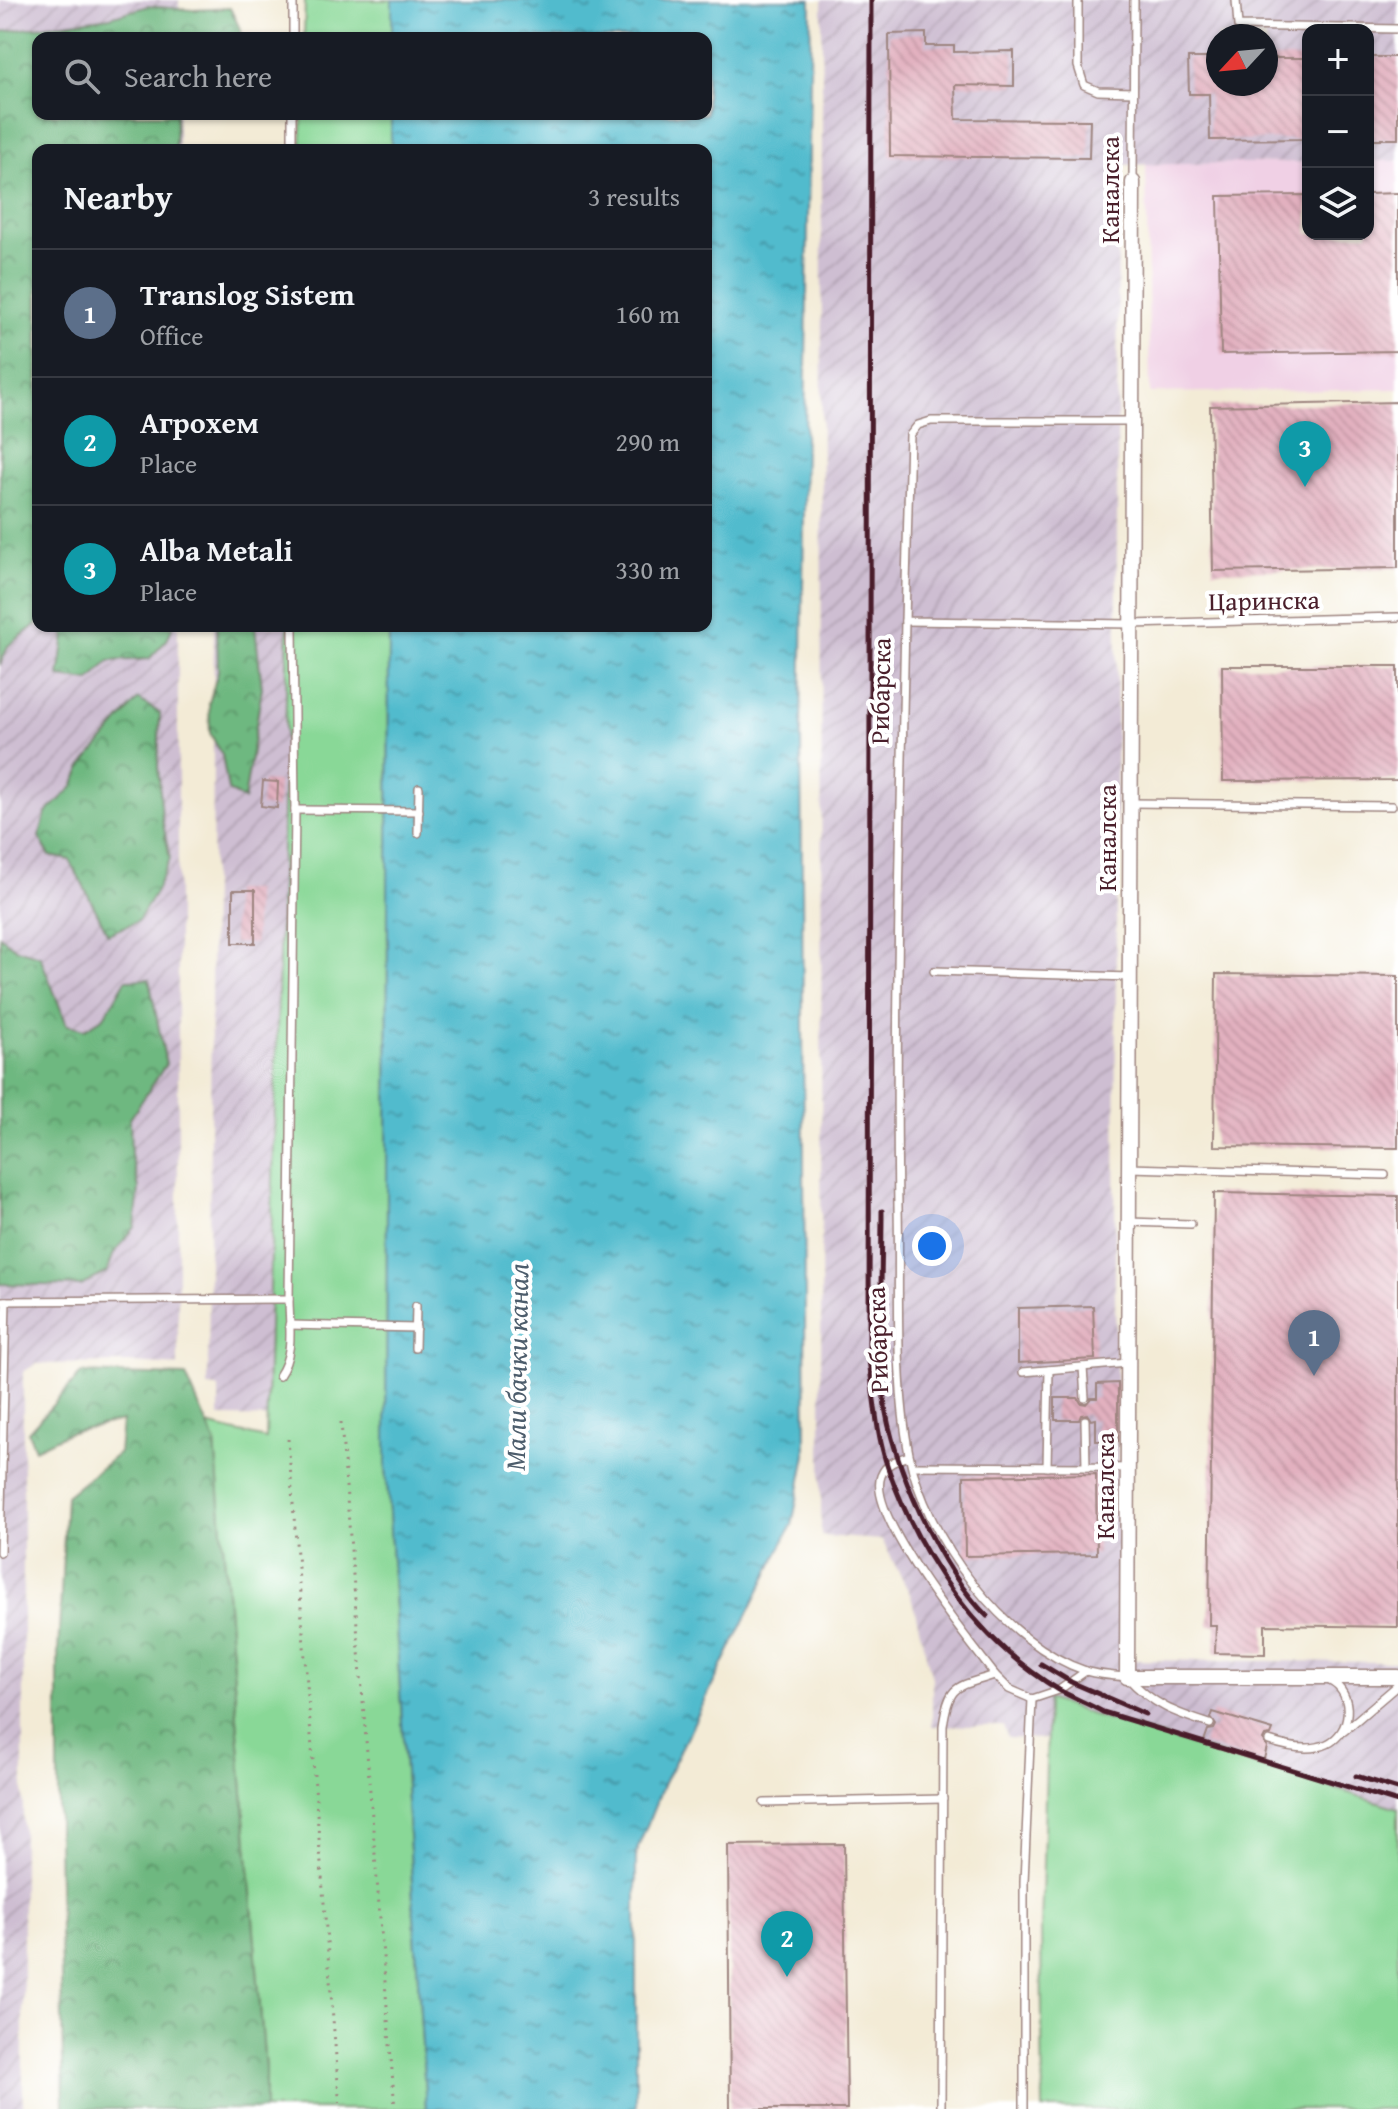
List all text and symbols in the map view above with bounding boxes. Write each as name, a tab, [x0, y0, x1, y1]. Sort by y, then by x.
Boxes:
north arrow	[1206, 24, 1278, 96]
map controls	[1302, 24, 1374, 240]
button: +	[1302, 24, 1374, 96]
search box	[32, 32, 712, 120]
icon: search	[60, 54, 104, 98]
text: Search here	[124, 54, 272, 98]
button: −	[1302, 96, 1374, 168]
street label: Каналска	[1090, 136, 1129, 244]
button: layers	[1302, 168, 1374, 240]
text: Nearby	[64, 172, 173, 221]
text: 3 results	[588, 177, 680, 216]
text: Translog Sistem	[140, 272, 355, 316]
text: 1	[83, 294, 97, 333]
text: 160 m	[615, 294, 680, 333]
text: Office	[140, 316, 204, 355]
text: Агрохем	[140, 400, 259, 444]
pin: 3	[1279, 421, 1331, 487]
text: 2	[83, 422, 97, 461]
text: 290 m	[615, 422, 680, 461]
text: Place	[140, 444, 197, 483]
text: Alba Metali	[140, 528, 293, 572]
text: 3	[83, 550, 97, 589]
text: 330 m	[615, 550, 680, 589]
text: Place	[140, 572, 197, 611]
street label: Царинска	[1208, 580, 1321, 620]
street label: Рибарска	[860, 637, 900, 745]
street label: Каналска	[1087, 784, 1126, 892]
your location	[912, 1226, 952, 1266]
water label: Мали бачки канал	[494, 1262, 538, 1471]
street label: Рибарска	[856, 1285, 898, 1394]
pin: 1	[1288, 1310, 1340, 1376]
street label: Каналска	[1085, 1432, 1124, 1540]
pin: 2	[761, 1911, 813, 1977]

